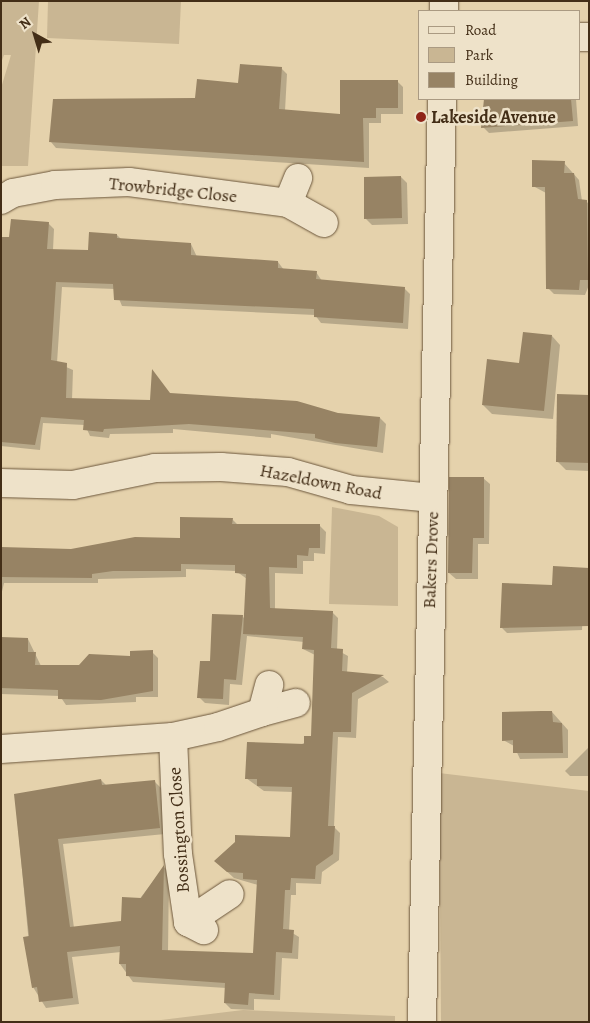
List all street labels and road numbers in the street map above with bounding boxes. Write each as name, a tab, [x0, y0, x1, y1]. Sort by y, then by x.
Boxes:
street label: Trowbridge Close	[108, 173, 238, 207]
street label: Hazeldown Road	[258, 460, 384, 504]
street label: Bakers Drove	[419, 511, 443, 609]
street label: Bossington Close	[164, 766, 194, 894]

